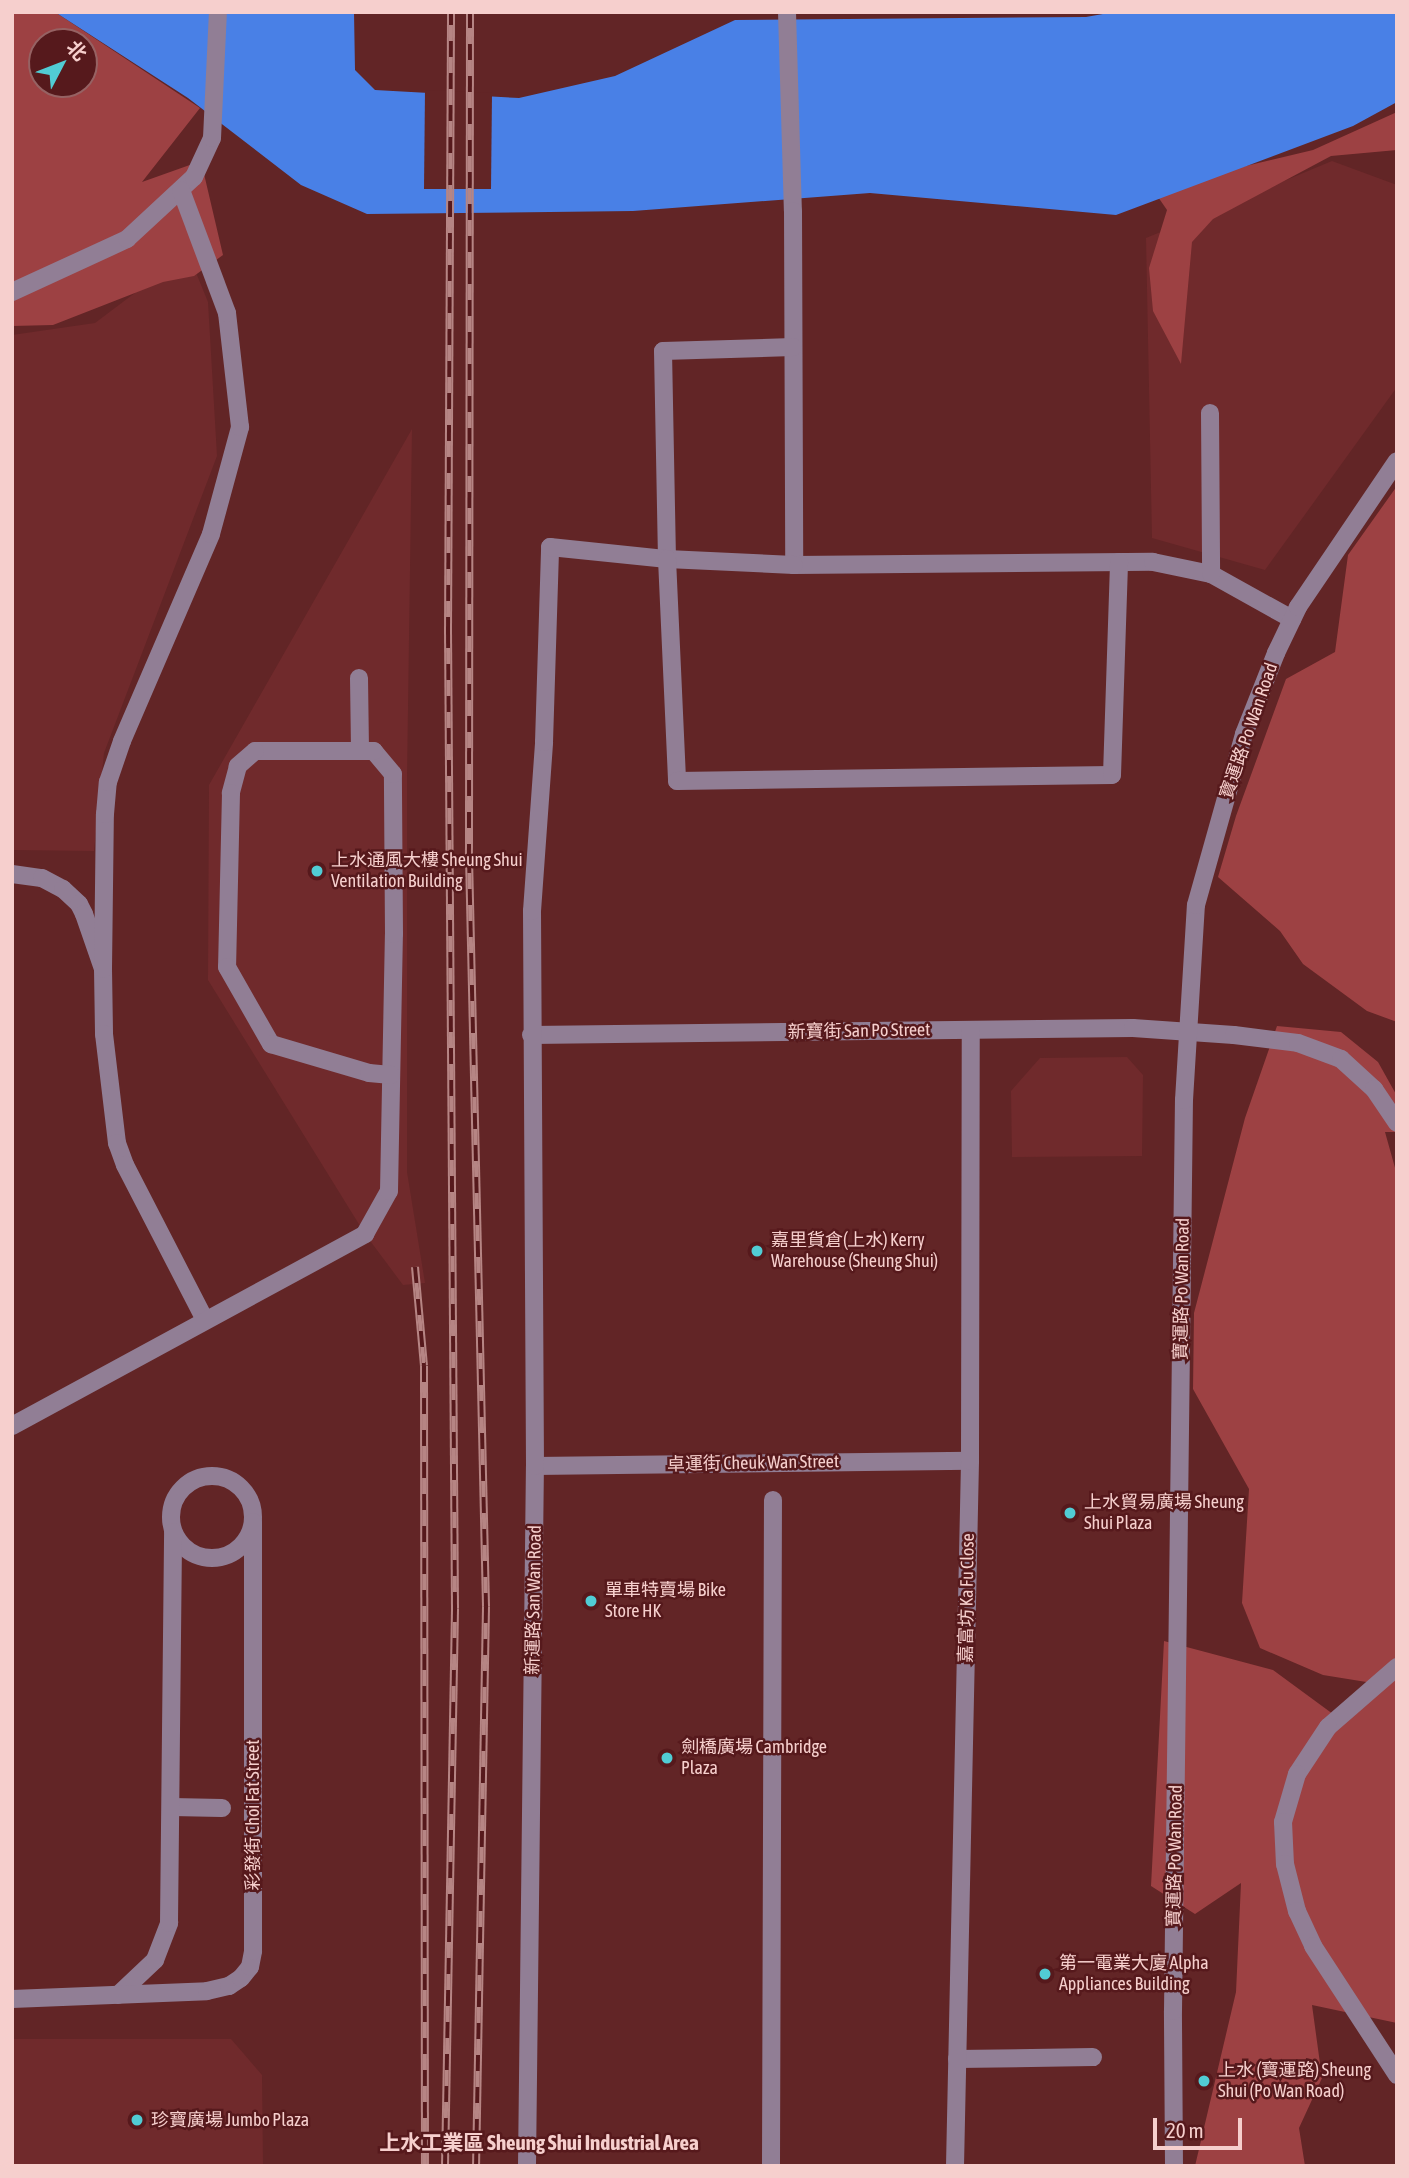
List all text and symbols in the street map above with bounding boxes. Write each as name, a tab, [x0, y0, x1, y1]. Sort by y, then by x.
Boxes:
north arrow	[28, 28, 98, 98]
text: 北	[63, 36, 92, 65]
street label: 寶運路 Po Wan Road	[1216, 660, 1282, 802]
place label: 上水通風大樓 Sheung Shui Ventilation Building	[331, 850, 523, 892]
marker: 上水通風大樓 Sheung Shui Ventilation Building	[309, 863, 325, 879]
street label: 新寶街 San Po Street	[787, 1019, 931, 1043]
street label: 寶運路 Po Wan Road	[1170, 1218, 1194, 1360]
place label: 嘉里貨倉(上水) Kerry Warehouse (Sheung Shui)	[771, 1230, 938, 1272]
marker: 嘉里貨倉(上水) Kerry Warehouse (Sheung Shui)	[749, 1243, 765, 1259]
street label: 卓運街 Cheuk Wan Street	[667, 1451, 839, 1475]
place label: 上水貿易廣場 Sheung Shui Plaza	[1084, 1492, 1244, 1534]
marker: 上水貿易廣場 Sheung Shui Plaza	[1062, 1505, 1078, 1521]
street label: 新運路 San Wan Road	[522, 1525, 546, 1675]
street label: 嘉富坊 Ka Fu Close	[955, 1533, 979, 1663]
place label: 單車特賣場 Bike Store HK	[605, 1580, 726, 1622]
marker: 單車特賣場 Bike Store HK	[583, 1593, 599, 1609]
place label: 劍橋廣場 Cambridge Plaza	[681, 1737, 827, 1780]
street label: 彩發街 Choi Fat Street	[242, 1740, 264, 1890]
marker: 劍橋廣場 Cambridge Plaza	[659, 1750, 675, 1766]
street label: 寶運路 Po Wan Road	[1163, 1785, 1187, 1927]
place label: 第一電業大廈 Alpha Appliances Building	[1059, 1953, 1209, 1996]
marker: 第一電業大廈 Alpha Appliances Building	[1037, 1966, 1053, 1982]
place label: 上水 (寶運路) Sheung Shui (Po Wan Road)	[1218, 2060, 1371, 2102]
marker: 上水 (寶運路) Sheung Shui (Po Wan Road)	[1196, 2073, 1212, 2089]
scale bar	[1157, 2104, 1246, 2148]
place label: 珍寶廣場 Jumbo Plaza	[151, 2109, 309, 2131]
marker: 珍寶廣場 Jumbo Plaza	[129, 2112, 145, 2128]
text: 20 m	[1166, 2118, 1204, 2142]
district label: 上水工業區 Sheung Shui Industrial Area	[379, 2129, 699, 2155]

